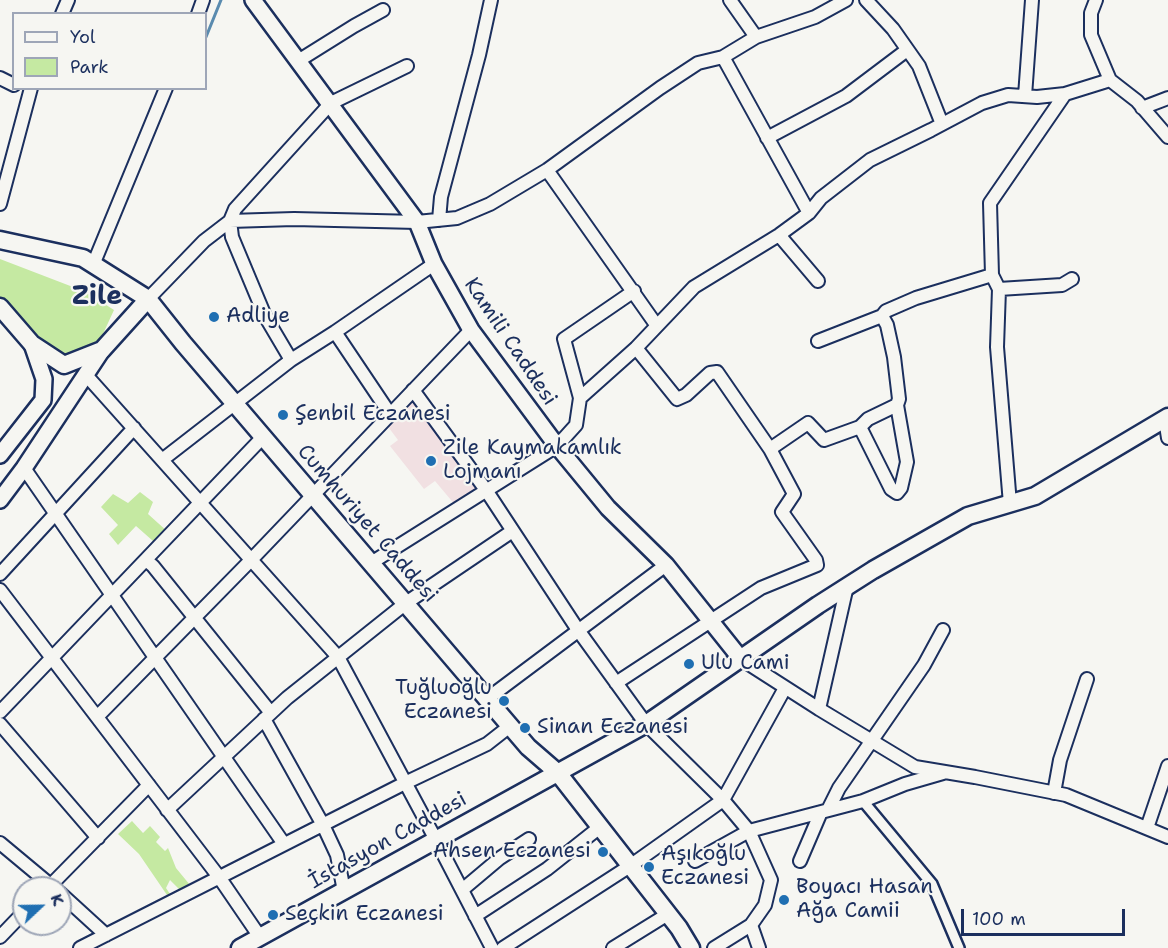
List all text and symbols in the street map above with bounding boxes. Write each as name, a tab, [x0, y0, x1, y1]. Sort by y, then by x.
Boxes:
legend	[12, 12, 207, 90]
text: Yol	[70, 25, 95, 49]
text: Park	[70, 55, 109, 79]
street label: Kamili Caddesi	[458, 273, 562, 411]
district label: Zile	[72, 281, 122, 313]
place label: Adliye	[226, 304, 290, 330]
marker: Adliye	[207, 310, 221, 324]
place label: Şenbil Eczanesi	[295, 402, 451, 428]
marker: Şenbil Eczanesi	[276, 408, 290, 422]
place label: Zile Kaymakamlık Lojmanı	[443, 436, 622, 486]
street label: Cumhuriyet Caddesi	[291, 440, 443, 608]
marker: Zile Kaymakamlık Lojmanı	[424, 454, 438, 468]
place label: Ulu Cami	[701, 651, 790, 677]
marker: Ulu Cami	[682, 657, 696, 671]
place label: Tuğluoğlu Eczanesi	[395, 676, 492, 726]
marker: Tuğluoğlu Eczanesi	[497, 694, 511, 708]
place label: Sinan Eczanesi	[537, 715, 688, 741]
marker: Sinan Eczanesi	[518, 721, 532, 735]
street label: İstasyon Caddesi	[305, 787, 471, 895]
place label: Ahsen Eczanesi	[433, 839, 591, 865]
place label: Aşıkoğlu Eczanesi	[661, 842, 749, 892]
marker: Ahsen Eczanesi	[596, 845, 610, 859]
marker: Aşıkoğlu Eczanesi	[642, 860, 656, 874]
place label: Boyacı Hasan Ağa Camii	[796, 875, 933, 925]
north arrow	[12, 876, 72, 936]
text: K	[46, 891, 69, 909]
marker: Boyacı Hasan Ağa Camii	[777, 893, 791, 907]
scale bar	[964, 897, 1128, 935]
place label: Seçkin Eczanesi	[285, 902, 444, 928]
text: 100 m	[972, 907, 1026, 931]
marker: Seçkin Eczanesi	[266, 908, 280, 922]

